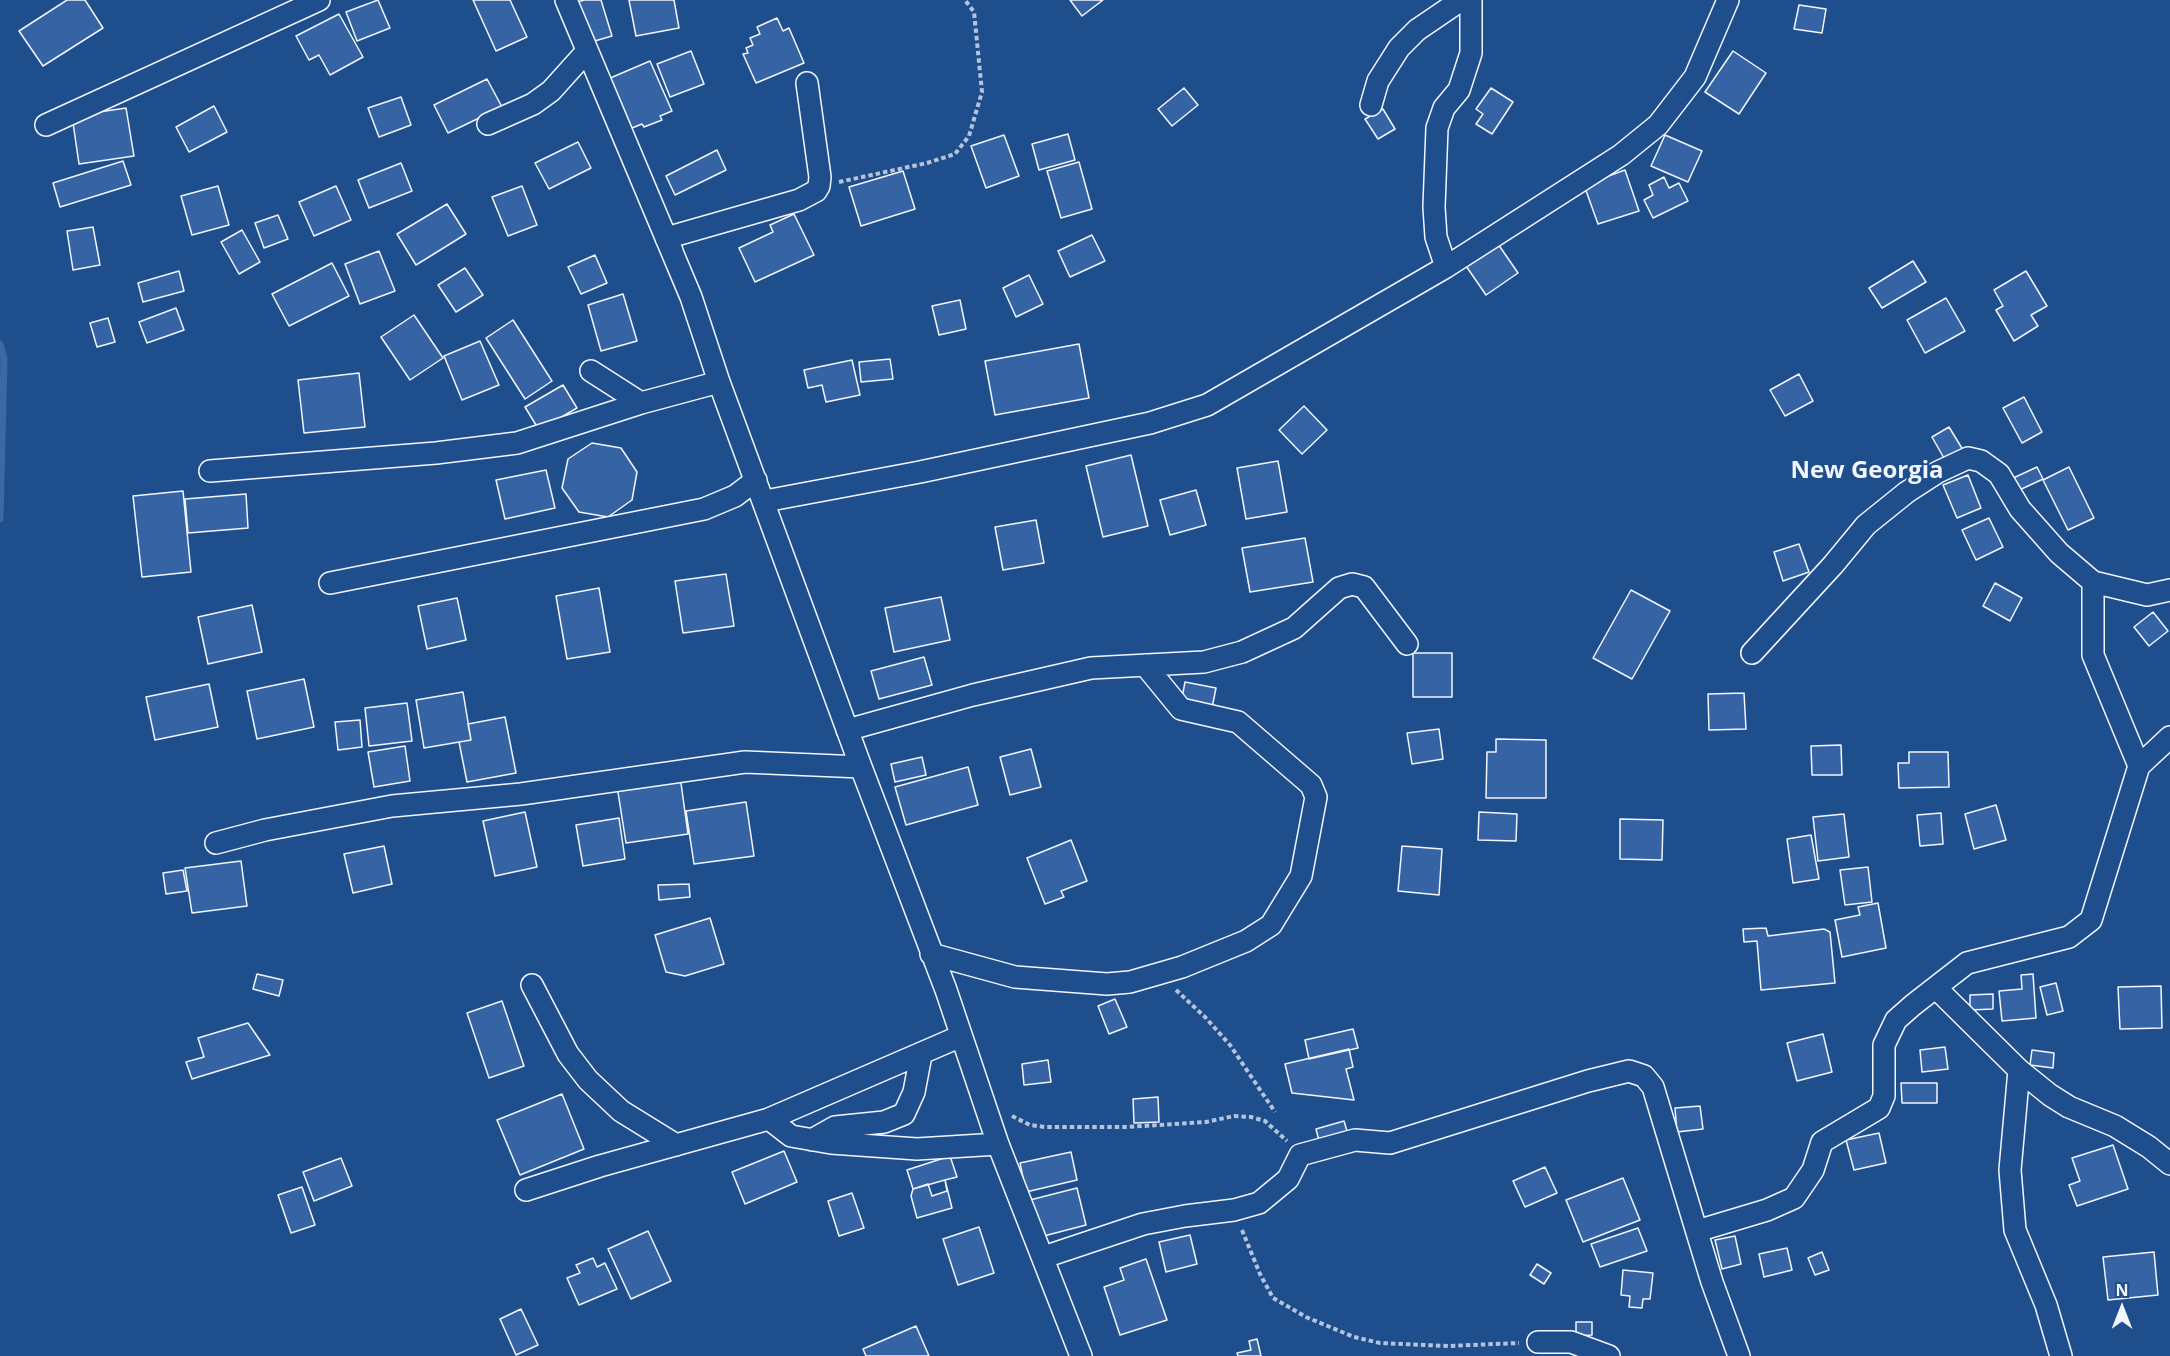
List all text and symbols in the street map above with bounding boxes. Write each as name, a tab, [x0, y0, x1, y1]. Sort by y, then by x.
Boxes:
district label: New Georgia	[1790, 457, 1944, 485]
north arrow	[2092, 1278, 2152, 1338]
text: N	[2115, 1279, 2129, 1301]

